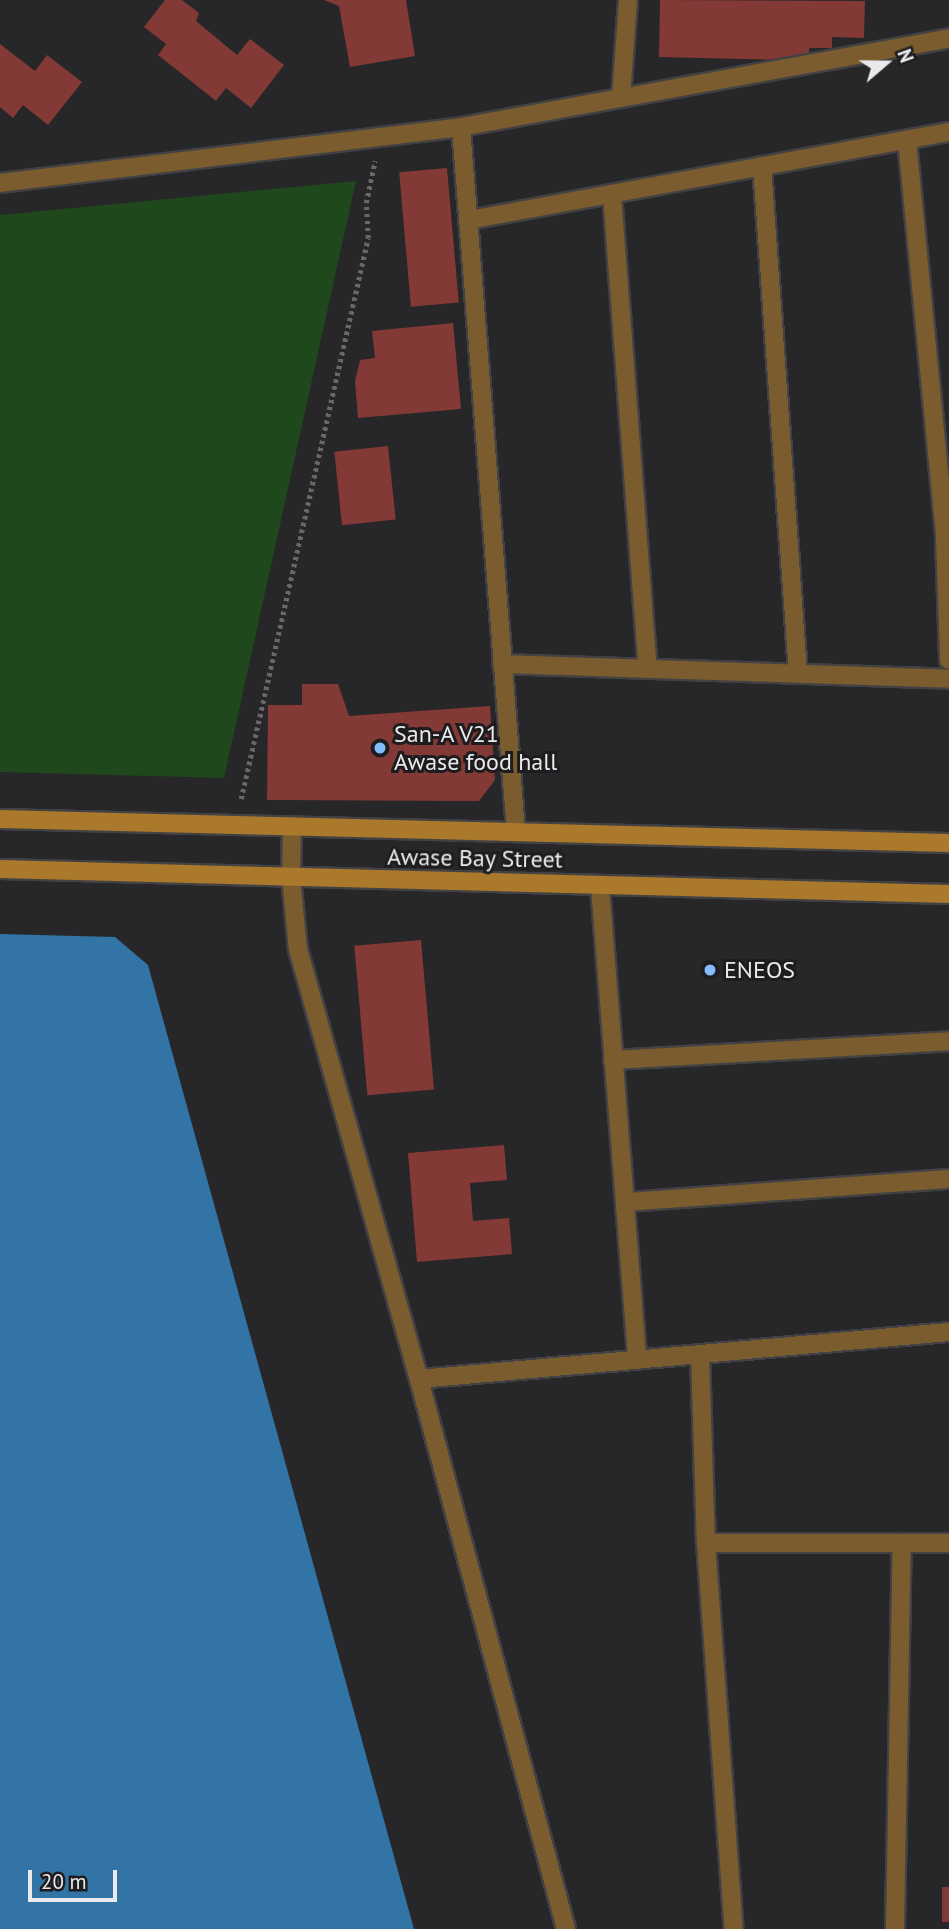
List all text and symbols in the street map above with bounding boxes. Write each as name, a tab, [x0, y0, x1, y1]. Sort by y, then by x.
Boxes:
north arrow	[851, 28, 921, 98]
text: N	[892, 46, 919, 66]
place label: San-A V21 Awase food hall	[394, 720, 557, 776]
marker: San-A V21 Awase food hall	[372, 740, 388, 756]
street label: Awase Bay Street	[386, 842, 564, 874]
place label: ENEOS	[724, 956, 795, 984]
marker: ENEOS	[702, 962, 718, 978]
scale bar	[32, 1856, 121, 1900]
text: 20 m	[41, 1868, 87, 1895]

